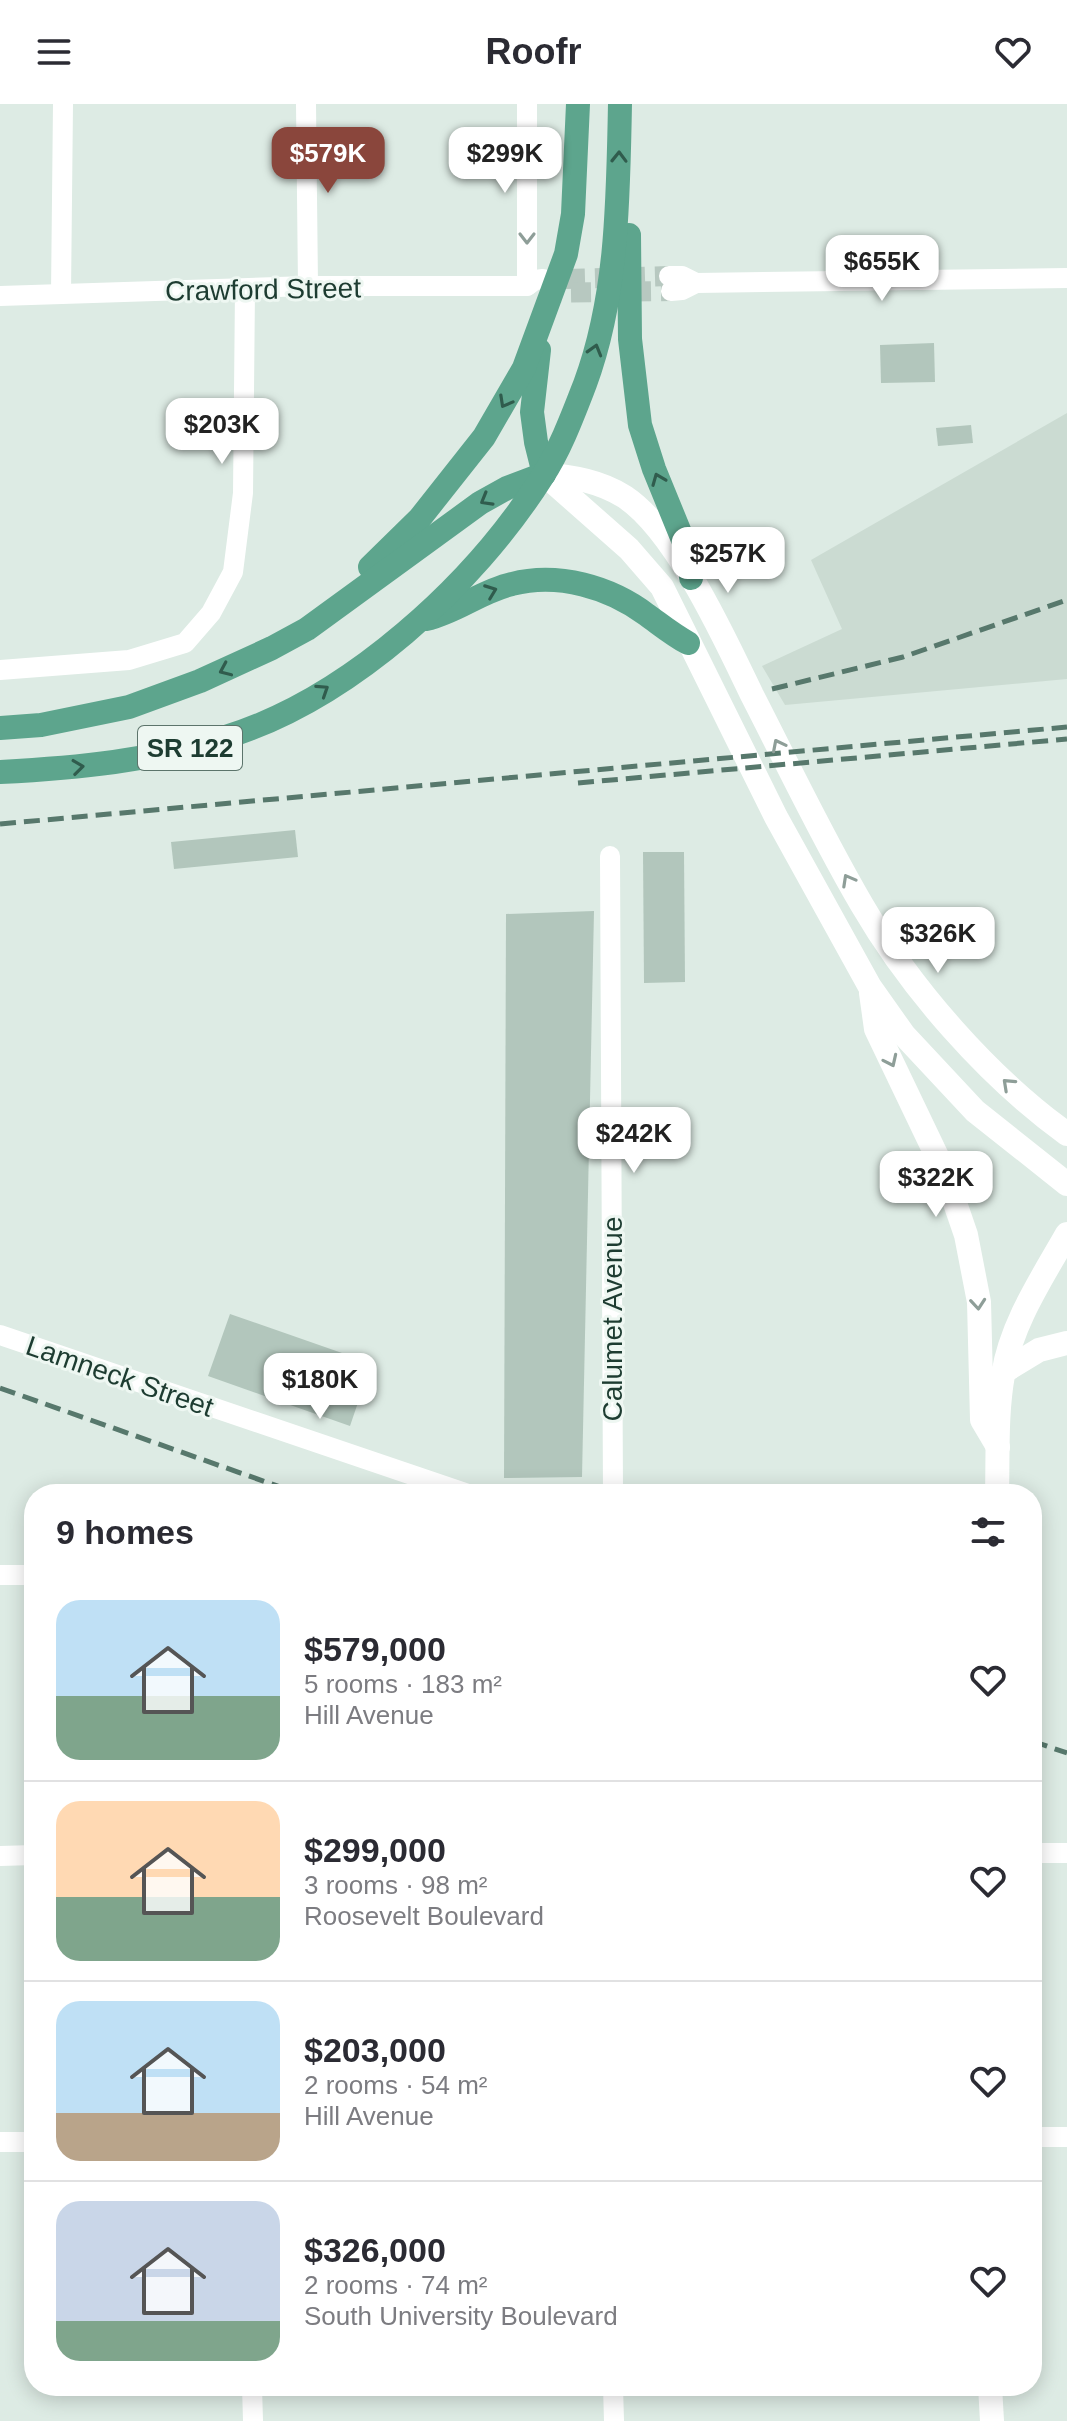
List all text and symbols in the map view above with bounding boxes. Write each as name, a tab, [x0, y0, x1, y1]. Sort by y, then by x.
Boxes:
icon: menu	[32, 30, 76, 74]
icon: heart	[991, 30, 1035, 74]
text: Roofr	[486, 31, 581, 72]
pin: $579K	[272, 127, 384, 195]
pin: $299K	[449, 127, 561, 195]
text: $579K	[290, 138, 366, 168]
text: $299K	[467, 138, 543, 168]
one-way arrow	[610, 150, 628, 163]
one-way arrow	[518, 232, 536, 245]
pin: $655K	[826, 235, 938, 303]
text: $655K	[844, 246, 920, 276]
street label: Crawford Street	[165, 272, 362, 307]
one-way arrow	[586, 344, 602, 357]
one-way arrow	[499, 394, 515, 408]
pin: $203K	[166, 398, 278, 466]
text: $203K	[184, 409, 260, 439]
one-way arrow	[651, 473, 668, 487]
one-way arrow	[480, 490, 495, 506]
pin: $257K	[672, 527, 784, 595]
text: $257K	[690, 538, 766, 568]
one-way arrow	[483, 584, 497, 601]
one-way arrow	[219, 660, 233, 676]
one-way arrow	[315, 685, 329, 700]
road number: SR 122	[138, 726, 242, 770]
one-way arrow	[772, 739, 787, 754]
one-way arrow	[72, 759, 85, 776]
one-way arrow	[843, 874, 858, 888]
pin: $326K	[882, 907, 994, 975]
text: $326K	[900, 918, 976, 948]
one-way arrow	[881, 1052, 897, 1067]
one-way arrow	[1003, 1078, 1017, 1093]
pin: $242K	[578, 1107, 690, 1175]
text: $242K	[596, 1118, 672, 1148]
pin: $322K	[880, 1151, 992, 1219]
text: $322K	[898, 1162, 974, 1192]
street label: Calumet Avenue	[597, 1217, 628, 1421]
one-way arrow	[969, 1298, 986, 1311]
street label: Lamneck Street	[22, 1330, 218, 1423]
pin: $180K	[264, 1353, 376, 1421]
text: $180K	[282, 1364, 358, 1394]
icon: filters	[966, 1510, 1010, 1554]
text: 9 homes	[56, 1513, 194, 1551]
text: $579,000	[304, 1630, 446, 1668]
icon: home	[120, 1632, 216, 1728]
icon: heart	[966, 1658, 1010, 1702]
text: 5 rooms · 183 m²	[304, 1669, 502, 1699]
text: Hill Avenue	[304, 1700, 434, 1730]
text: $299,000	[304, 1831, 446, 1869]
icon: home	[120, 1833, 216, 1929]
icon: heart	[966, 1859, 1010, 1903]
text: 3 rooms · 98 m²	[304, 1870, 488, 1900]
text: Roosevelt Boulevard	[304, 1901, 544, 1931]
text: $203,000	[304, 2031, 446, 2069]
icon: home	[120, 2033, 216, 2129]
icon: heart	[966, 2059, 1010, 2103]
text: 2 rooms · 54 m²	[304, 2070, 488, 2100]
text: Hill Avenue	[304, 2101, 434, 2131]
text: $326,000	[304, 2231, 446, 2269]
icon: home	[120, 2233, 216, 2329]
icon: heart	[966, 2259, 1010, 2303]
text: 2 rooms · 74 m²	[304, 2270, 488, 2300]
text: South University Boulevard	[304, 2301, 618, 2331]

